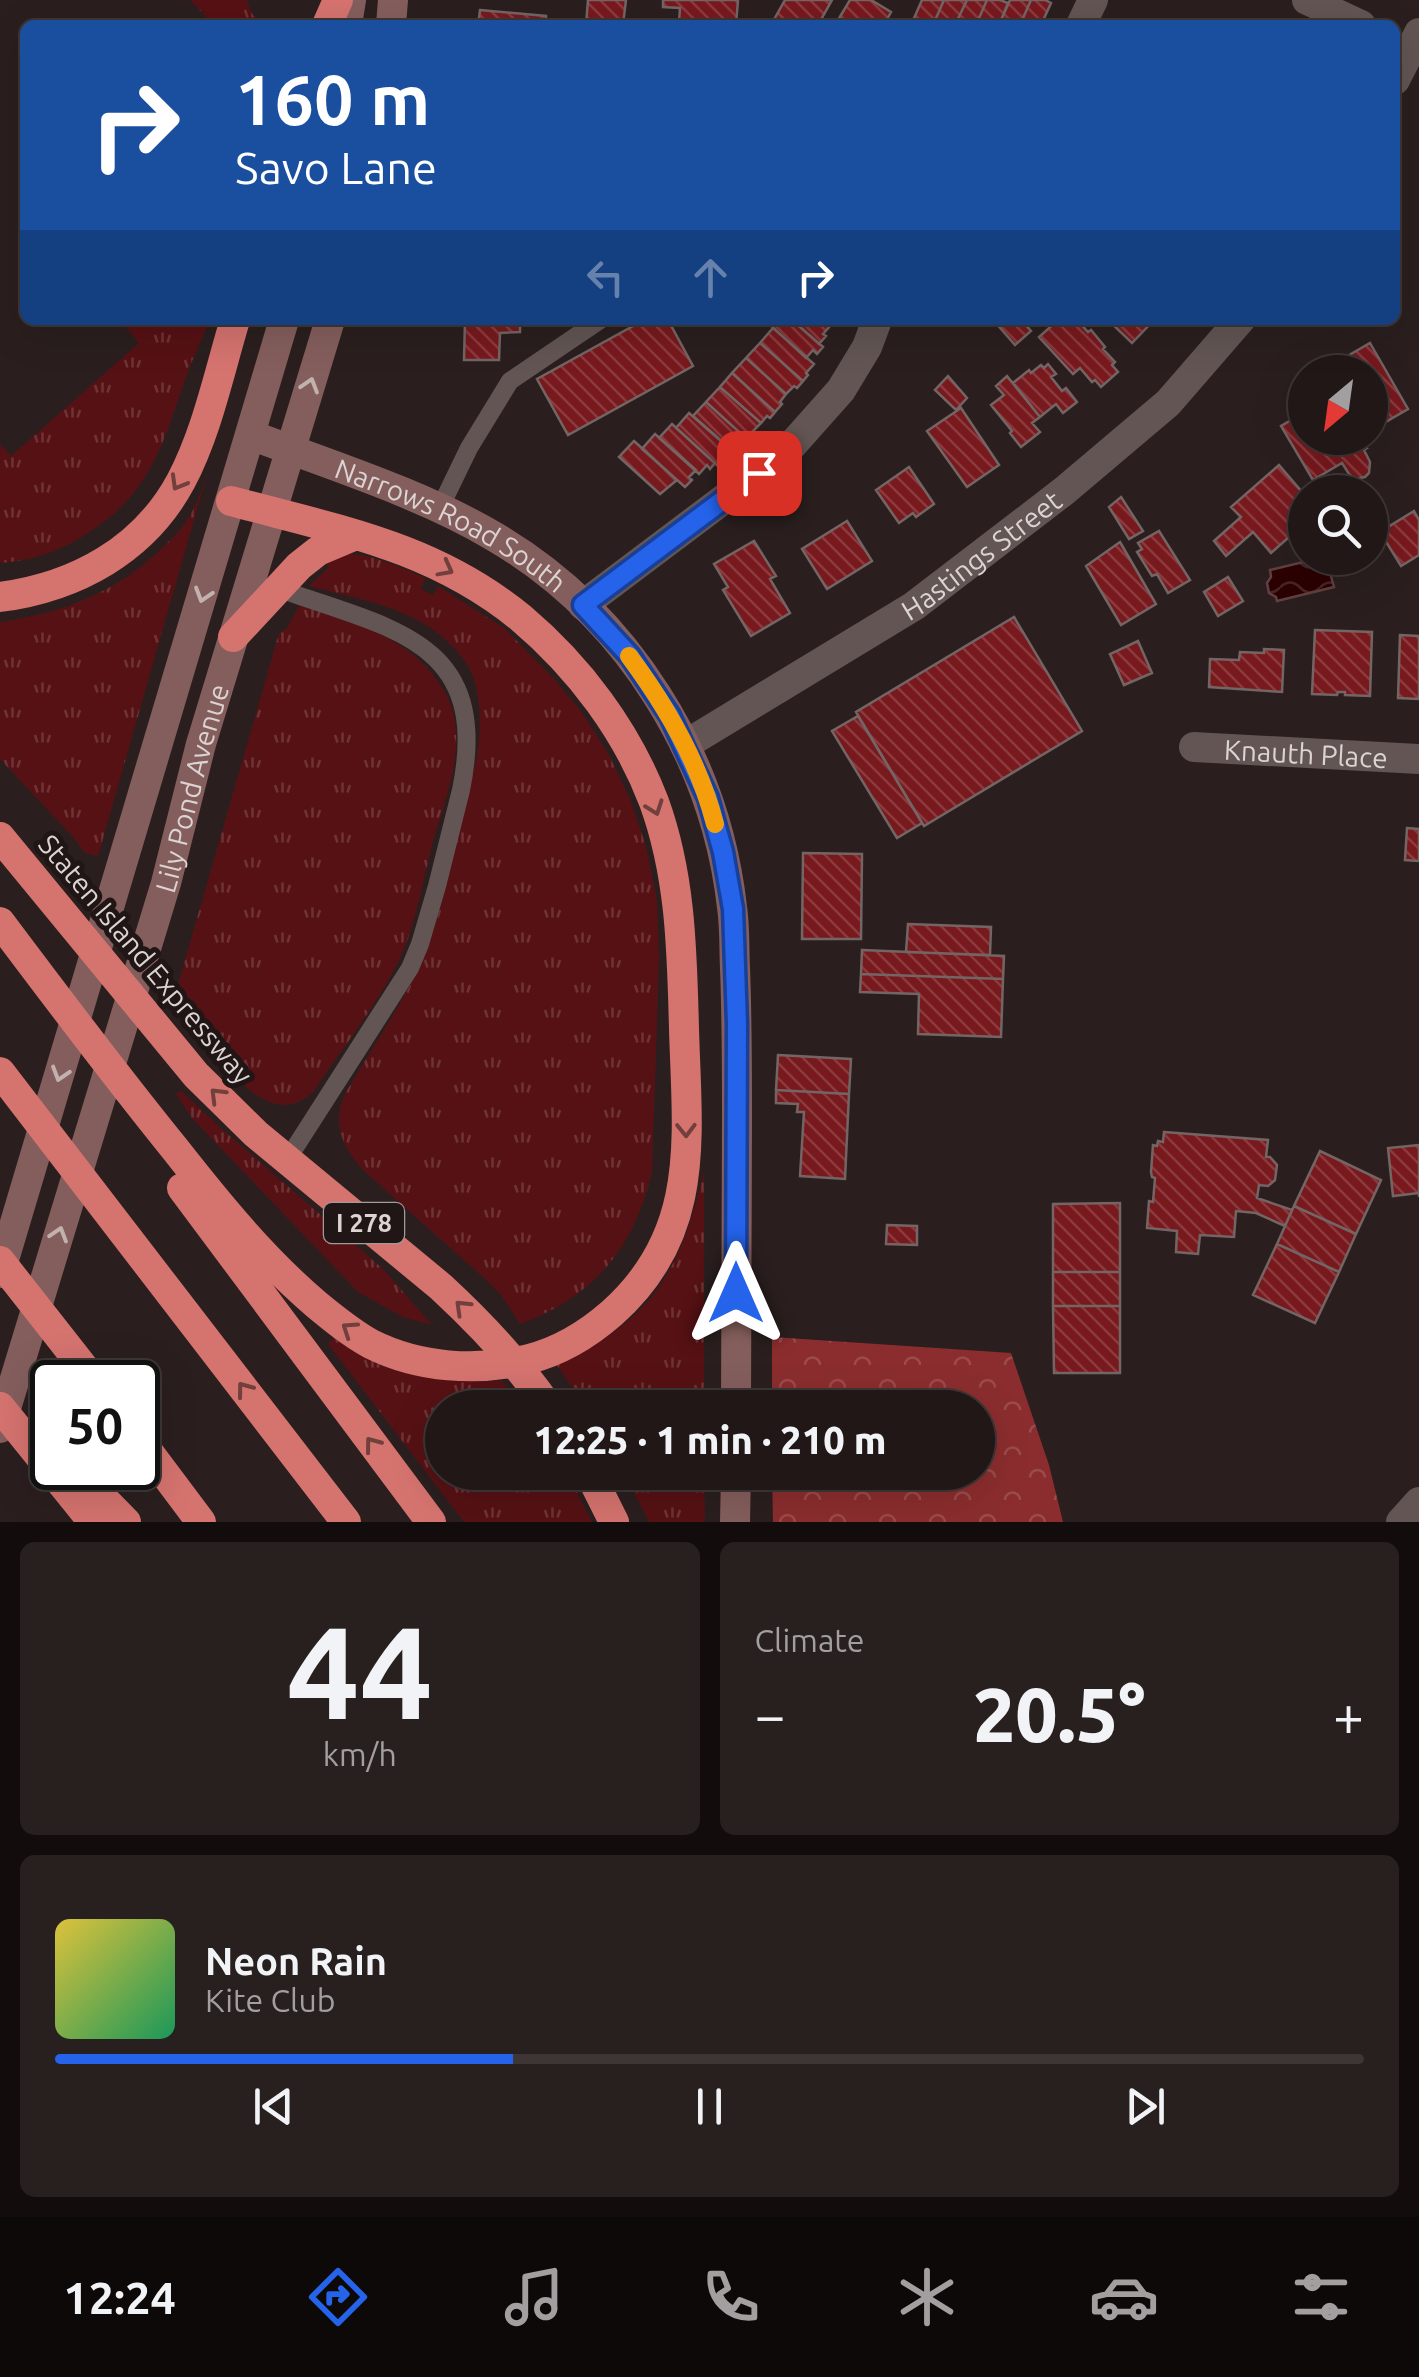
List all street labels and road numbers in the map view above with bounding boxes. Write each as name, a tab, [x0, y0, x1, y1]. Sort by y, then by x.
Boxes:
street label: Narrows Road South	[331, 452, 573, 598]
street label: Hastings Street	[895, 484, 1067, 626]
street label: Lily Pond Avenue	[149, 680, 234, 896]
street label: Knauth Place	[1223, 733, 1388, 773]
street label: Staten Island Expressway	[33, 828, 259, 1090]
road number: I 278	[324, 1203, 404, 1243]

